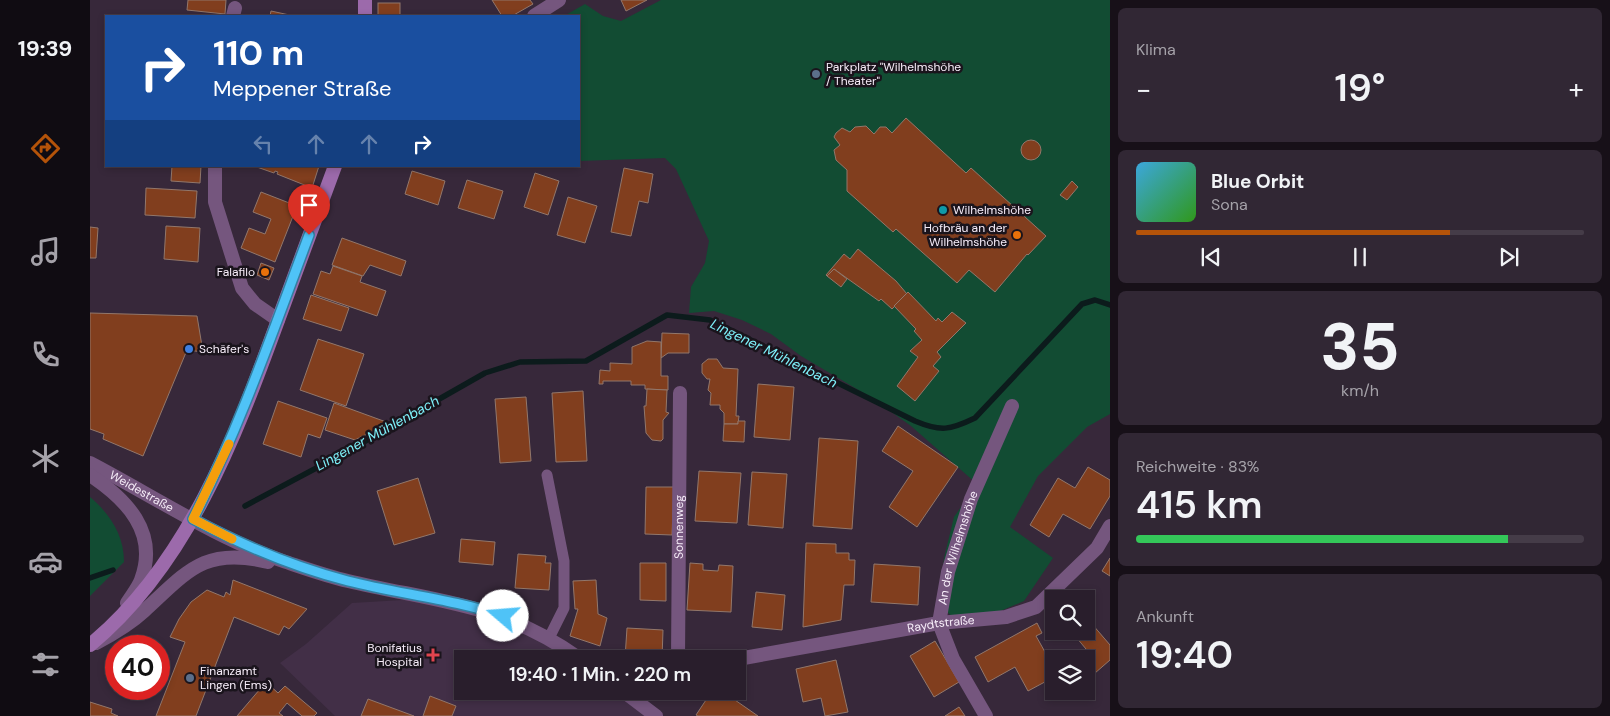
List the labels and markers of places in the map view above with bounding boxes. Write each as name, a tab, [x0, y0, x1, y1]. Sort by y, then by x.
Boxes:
place label: Parkplatz "Wilhelmshöhe / Theater"	[826, 59, 961, 89]
marker: Parkplatz "Wilhelmshöhe / Theater"	[810, 68, 822, 80]
pin	[288, 184, 330, 235]
place label: Wilhelmshöhe	[953, 202, 1031, 218]
marker: Wilhelmshöhe	[937, 204, 949, 216]
place label: Hofbräu an der Wilhelmshöhe	[924, 220, 1008, 250]
marker: Hofbräu an der Wilhelmshöhe	[1011, 229, 1023, 241]
place label: Falafilo	[217, 264, 255, 280]
marker: Falafilo	[259, 266, 271, 278]
place label: Schäfer's	[199, 341, 249, 357]
marker: Schäfer's	[183, 343, 195, 355]
place label: Bonifatius Hospital	[367, 640, 422, 670]
marker: Bonifatius Hospital	[426, 648, 440, 662]
place label: Finanzamt Lingen (Ems)	[200, 663, 272, 693]
marker: Finanzamt Lingen (Ems)	[184, 672, 196, 684]

